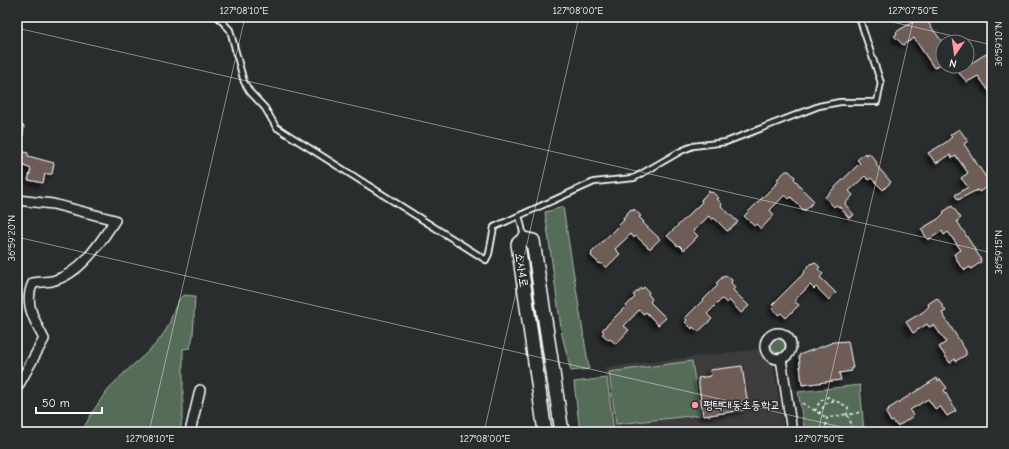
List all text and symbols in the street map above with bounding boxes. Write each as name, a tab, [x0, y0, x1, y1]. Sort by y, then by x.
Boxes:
text: 127°08'10"E	[220, 5, 268, 17]
text: 127°08'00"E	[553, 5, 603, 17]
text: 127°07'50"E	[888, 5, 938, 17]
text: 36°59'10"N	[993, 21, 1005, 67]
north arrow	[935, 34, 975, 74]
text: N	[948, 56, 958, 70]
text: 36°59'20"N	[6, 215, 18, 261]
text: 36°59'15"N	[993, 230, 1005, 274]
street label: 소사4로	[513, 252, 531, 288]
scale bar	[36, 389, 102, 415]
text: 50 m	[42, 396, 70, 410]
place label: 평택대동초등학교	[703, 398, 780, 412]
marker: 평택대동초등학교	[690, 400, 700, 410]
text: 127°08'10"E	[126, 433, 174, 445]
text: 127°08'00"E	[460, 433, 510, 445]
text: 127°07'50"E	[794, 433, 844, 445]

